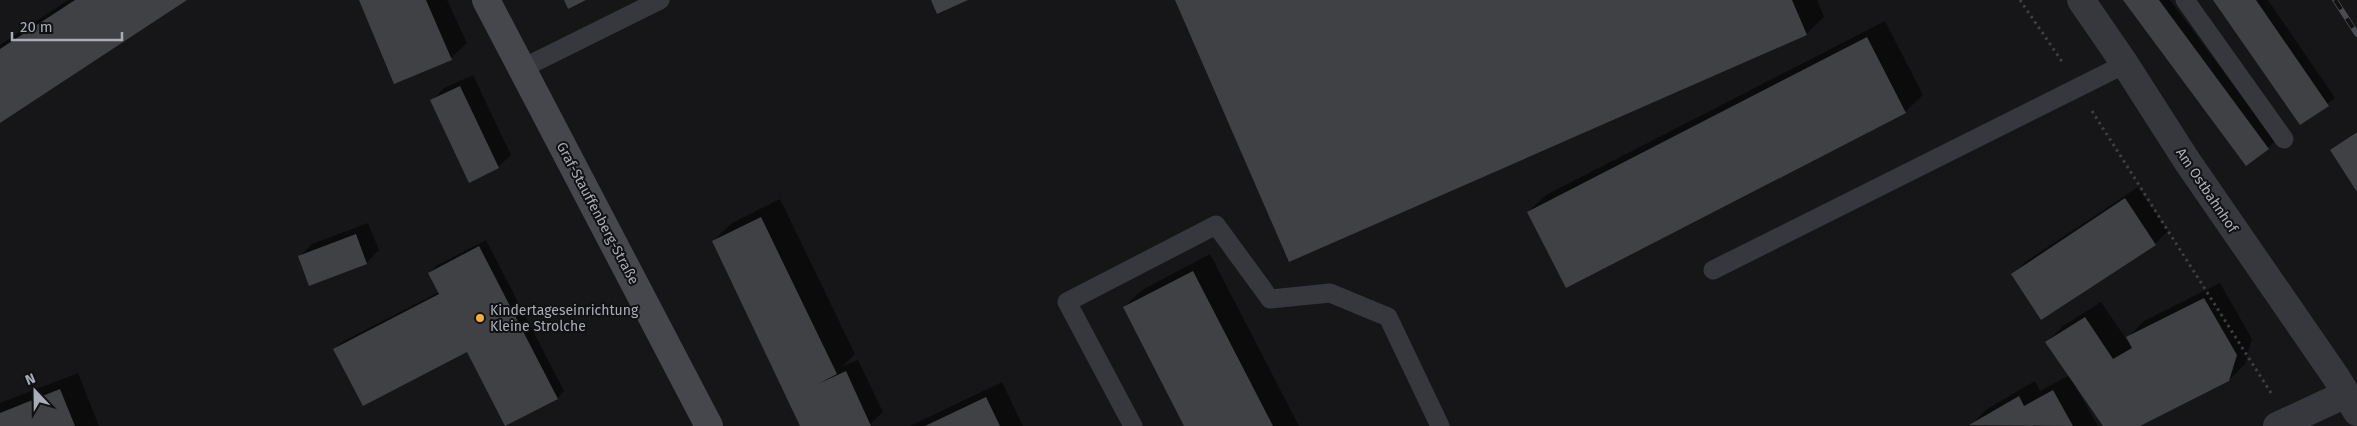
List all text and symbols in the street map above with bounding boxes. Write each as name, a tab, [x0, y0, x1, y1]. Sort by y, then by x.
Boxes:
scale bar	[12, 10, 122, 42]
text: 20 m	[20, 18, 53, 36]
street label: Graf-Stauffenberg-Straße	[553, 139, 642, 287]
street label: Am Ostbahnhof	[2172, 145, 2242, 237]
place label: Kindertageseinrichtung Kleine Strolche	[490, 302, 639, 335]
marker: Kindertageseinrichtung Kleine Strolche	[474, 312, 486, 324]
north arrow	[10, 366, 60, 416]
text: N	[23, 370, 38, 389]

